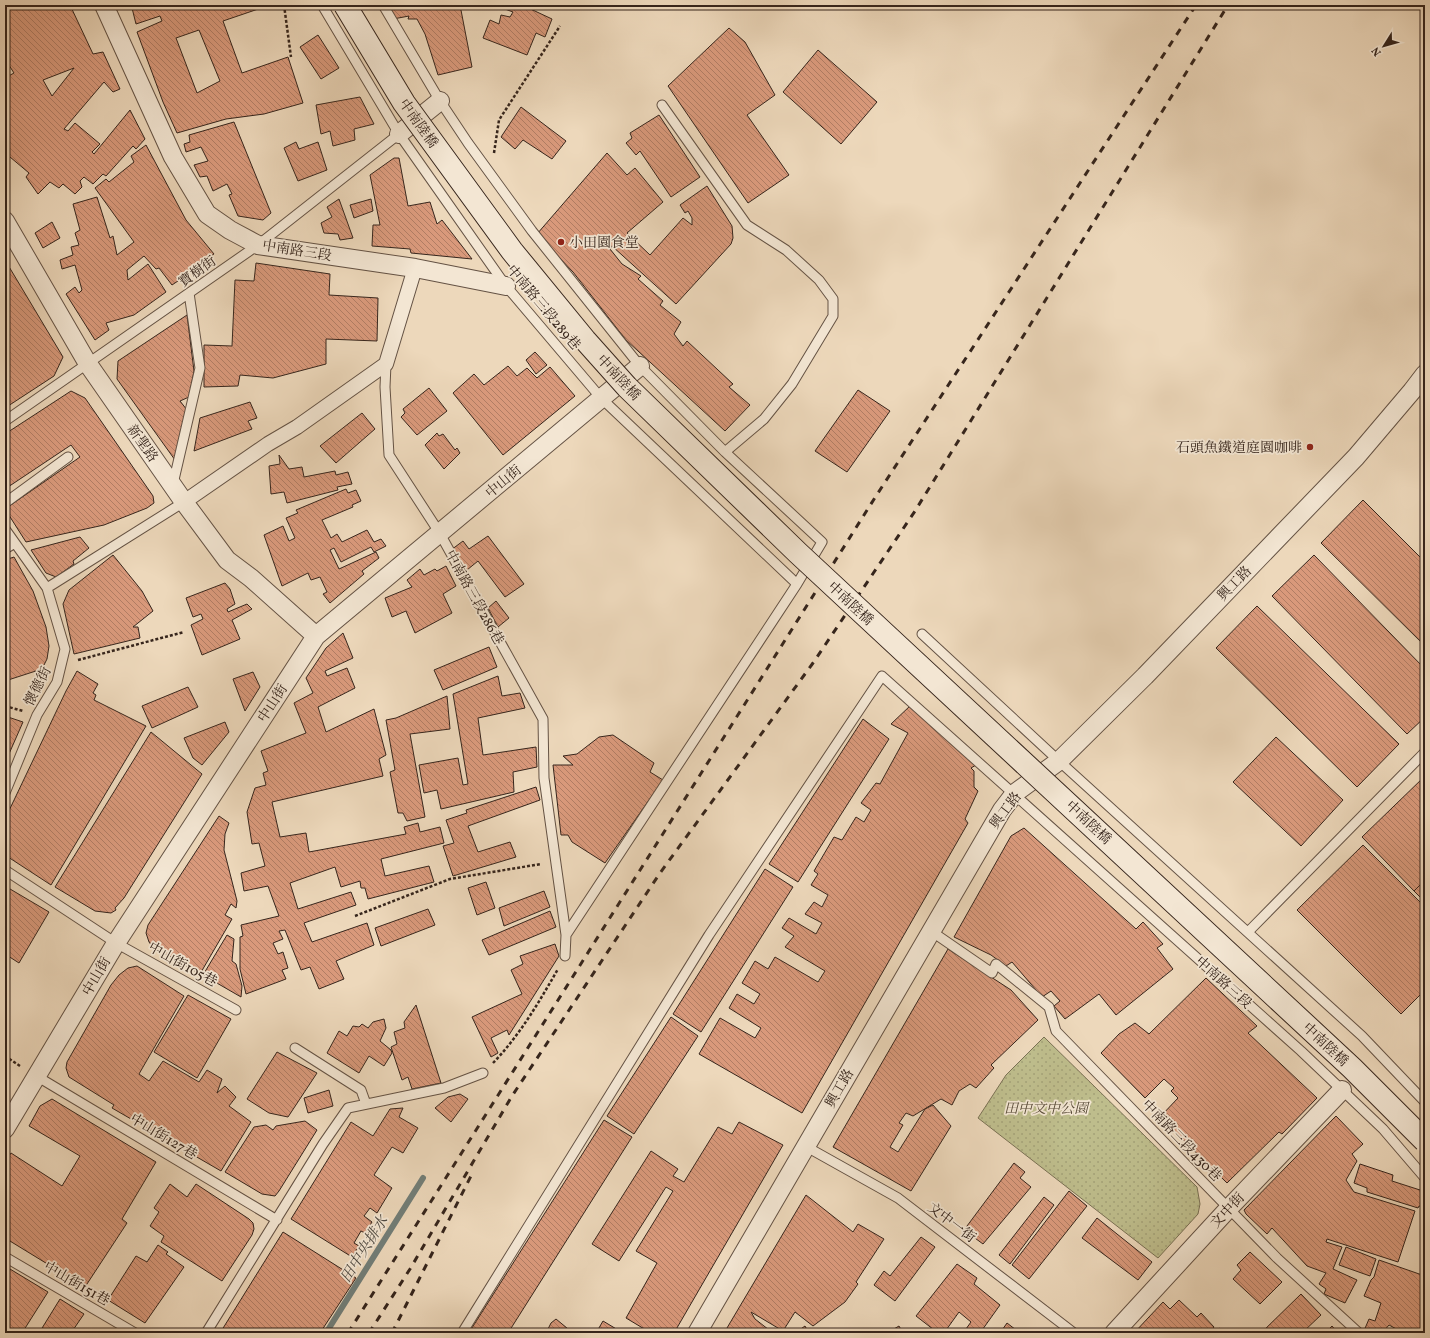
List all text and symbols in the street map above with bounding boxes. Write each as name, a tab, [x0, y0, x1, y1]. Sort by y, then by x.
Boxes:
north arrow	[1364, 26, 1404, 66]
text: N	[1369, 43, 1386, 59]
street label: 中南陸橋	[394, 95, 442, 152]
place label: 小田園食堂	[569, 234, 639, 253]
street label: 中南路三段	[261, 237, 333, 266]
marker: 小田園食堂	[556, 237, 566, 247]
street label: 寶樹街	[175, 252, 221, 292]
street label: 中南路三段289巷	[502, 261, 584, 355]
street label: 中南陸橋	[592, 351, 644, 405]
street label: 新聖路	[122, 421, 162, 467]
place label: 石頭魚鐵道庭園咖啡	[1176, 439, 1302, 458]
marker: 石頭魚鐵道庭園咖啡	[1305, 442, 1315, 452]
street label: 中山街	[482, 461, 526, 503]
street label: 中南路三段286巷	[440, 547, 508, 649]
street label: 興工路	[1214, 562, 1257, 606]
street label: 中南陸橋	[823, 578, 877, 630]
street label: 懷德街	[20, 664, 56, 710]
street label: 中山街	[254, 681, 293, 727]
street label: 興工路	[986, 788, 1026, 833]
street label: 中南陸橋	[1061, 797, 1115, 849]
street label: 中山街105巷	[144, 938, 220, 992]
street label: 中南路三段	[1191, 953, 1255, 1014]
street label: 中山街	[79, 954, 116, 1000]
street label: 中南陸橋	[1298, 1019, 1352, 1071]
street label: 興工路	[822, 1066, 859, 1112]
street label: 中南路三段430巷	[1137, 1096, 1225, 1186]
park label: 田中文中公園	[1004, 1100, 1090, 1119]
street label: 中山街127巷	[126, 1110, 200, 1165]
street label: 文中街	[1207, 1189, 1249, 1233]
street label: 文中一街	[923, 1199, 979, 1248]
water label: 田中央排水	[336, 1211, 395, 1287]
street label: 中山街151巷	[40, 1258, 113, 1311]

